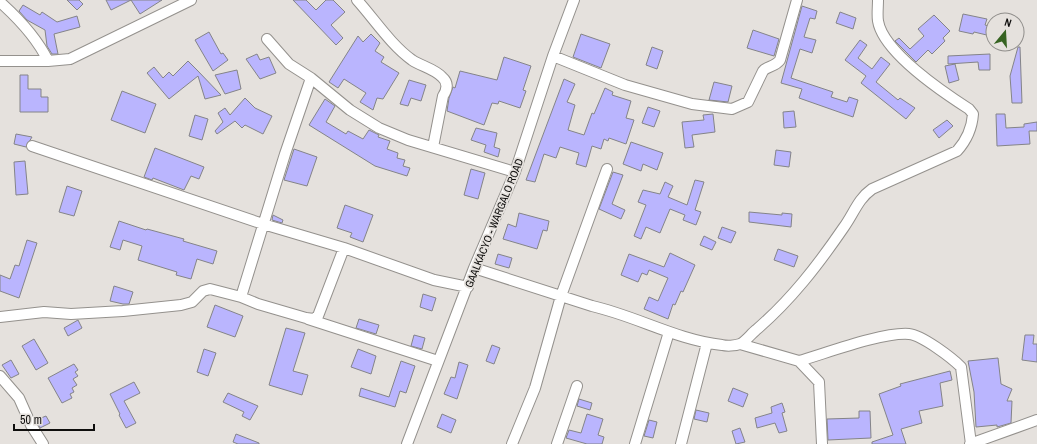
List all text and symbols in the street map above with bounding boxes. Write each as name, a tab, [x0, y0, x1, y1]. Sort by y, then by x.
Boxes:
north arrow	[985, 12, 1025, 52]
text: N	[1003, 15, 1013, 30]
street label: GAALKACYO - WARGALO ROAD	[462, 156, 526, 290]
scale bar	[14, 406, 94, 432]
text: 50 m	[20, 412, 42, 428]

